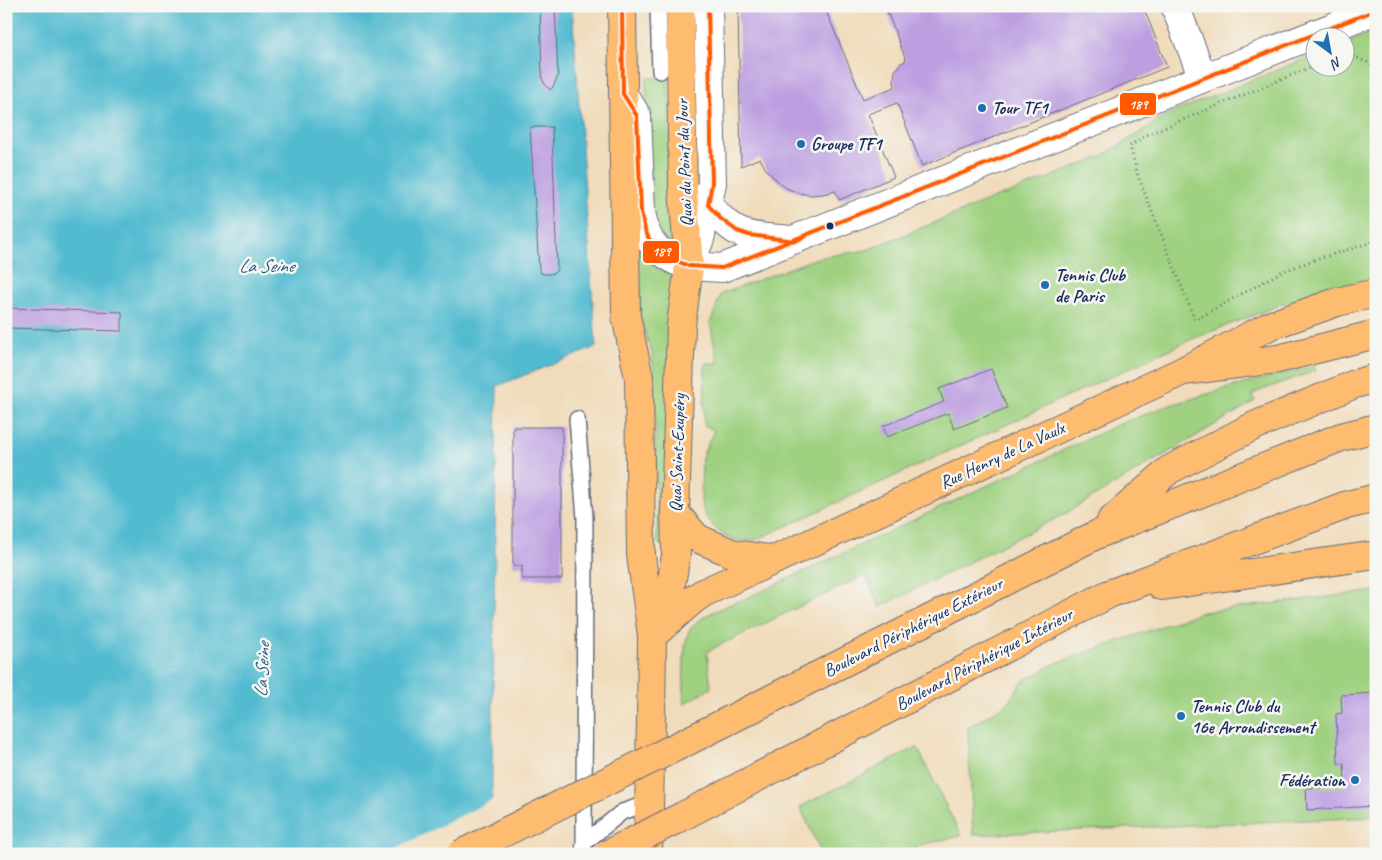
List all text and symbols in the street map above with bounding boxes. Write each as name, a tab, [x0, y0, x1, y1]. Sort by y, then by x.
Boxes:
north arrow	[1304, 28, 1354, 78]
text: N	[1326, 53, 1345, 73]
line badge: 189	[1119, 92, 1157, 116]
text: 189	[1129, 96, 1149, 113]
street label: Quai du Point du Jour	[671, 97, 697, 227]
place label: Tour TF1	[992, 97, 1049, 119]
marker: Tour TF1	[976, 102, 988, 114]
place label: Groupe TF1	[811, 133, 884, 155]
marker: Groupe TF1	[795, 138, 807, 150]
unlabelled marker	[825, 221, 835, 231]
line badge: 189	[642, 240, 680, 264]
text: 189	[652, 243, 672, 260]
water label: La Seine	[239, 254, 296, 278]
place label: Tennis Club de Paris	[1055, 264, 1126, 307]
marker: Tennis Club de Paris	[1039, 279, 1051, 291]
street label: Quai Saint-Exupéry	[664, 392, 690, 512]
street label: Rue Henry de La Vaulx	[936, 416, 1070, 494]
street label: Boulevard Périphérique Extérieur	[820, 572, 1008, 682]
street label: Boulevard Périphérique Intérieur	[892, 602, 1078, 715]
water label: La Seine	[249, 639, 276, 698]
place label: Tennis Club du 16e Arrondissement	[1191, 695, 1318, 738]
marker: Tennis Club du 16e Arrondissement	[1175, 710, 1187, 722]
place label: Fédération	[1279, 769, 1347, 791]
marker: Fédération	[1349, 774, 1361, 786]

